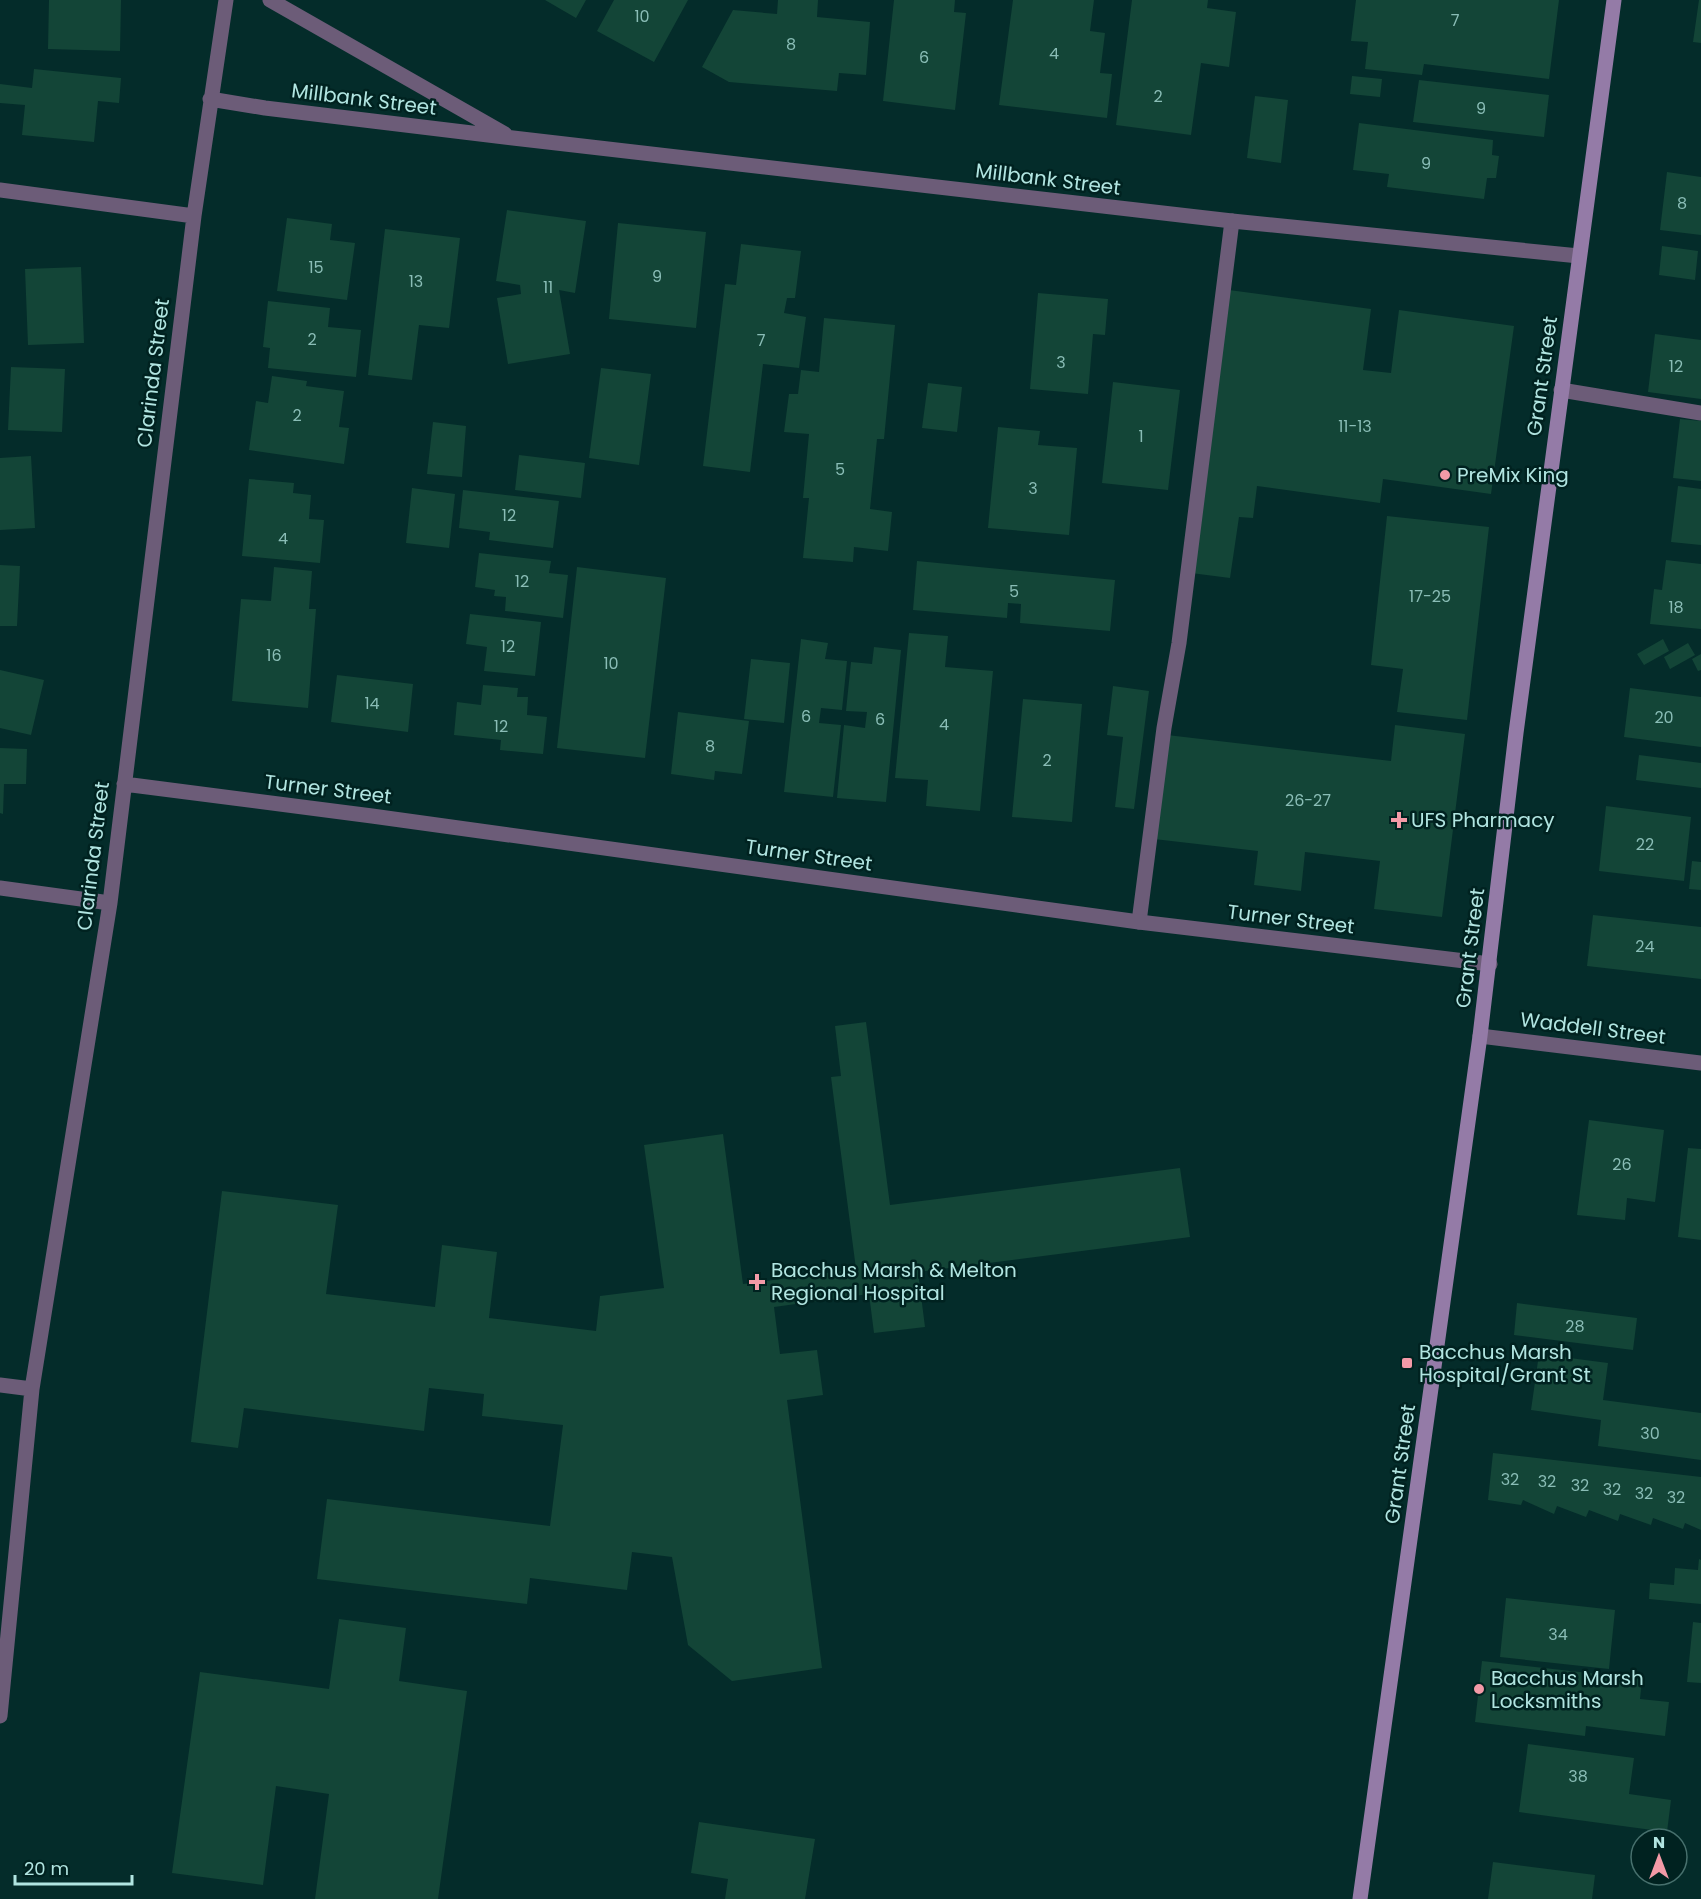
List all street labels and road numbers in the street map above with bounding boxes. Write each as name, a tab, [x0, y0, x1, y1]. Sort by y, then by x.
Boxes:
street label: Millbank Street	[290, 76, 438, 122]
street label: Millbank Street	[974, 156, 1122, 202]
street label: Clarinda Street	[130, 297, 176, 449]
street label: Grant Street	[1520, 314, 1564, 438]
street label: Turner Street	[263, 767, 393, 811]
street label: Clarinda Street	[70, 780, 116, 932]
street label: Turner Street	[744, 832, 874, 878]
street label: Grant Street	[1449, 886, 1491, 1010]
street label: Turner Street	[1226, 897, 1356, 941]
street label: Waddell Street	[1519, 1005, 1667, 1051]
street label: Grant Street	[1378, 1402, 1422, 1526]

